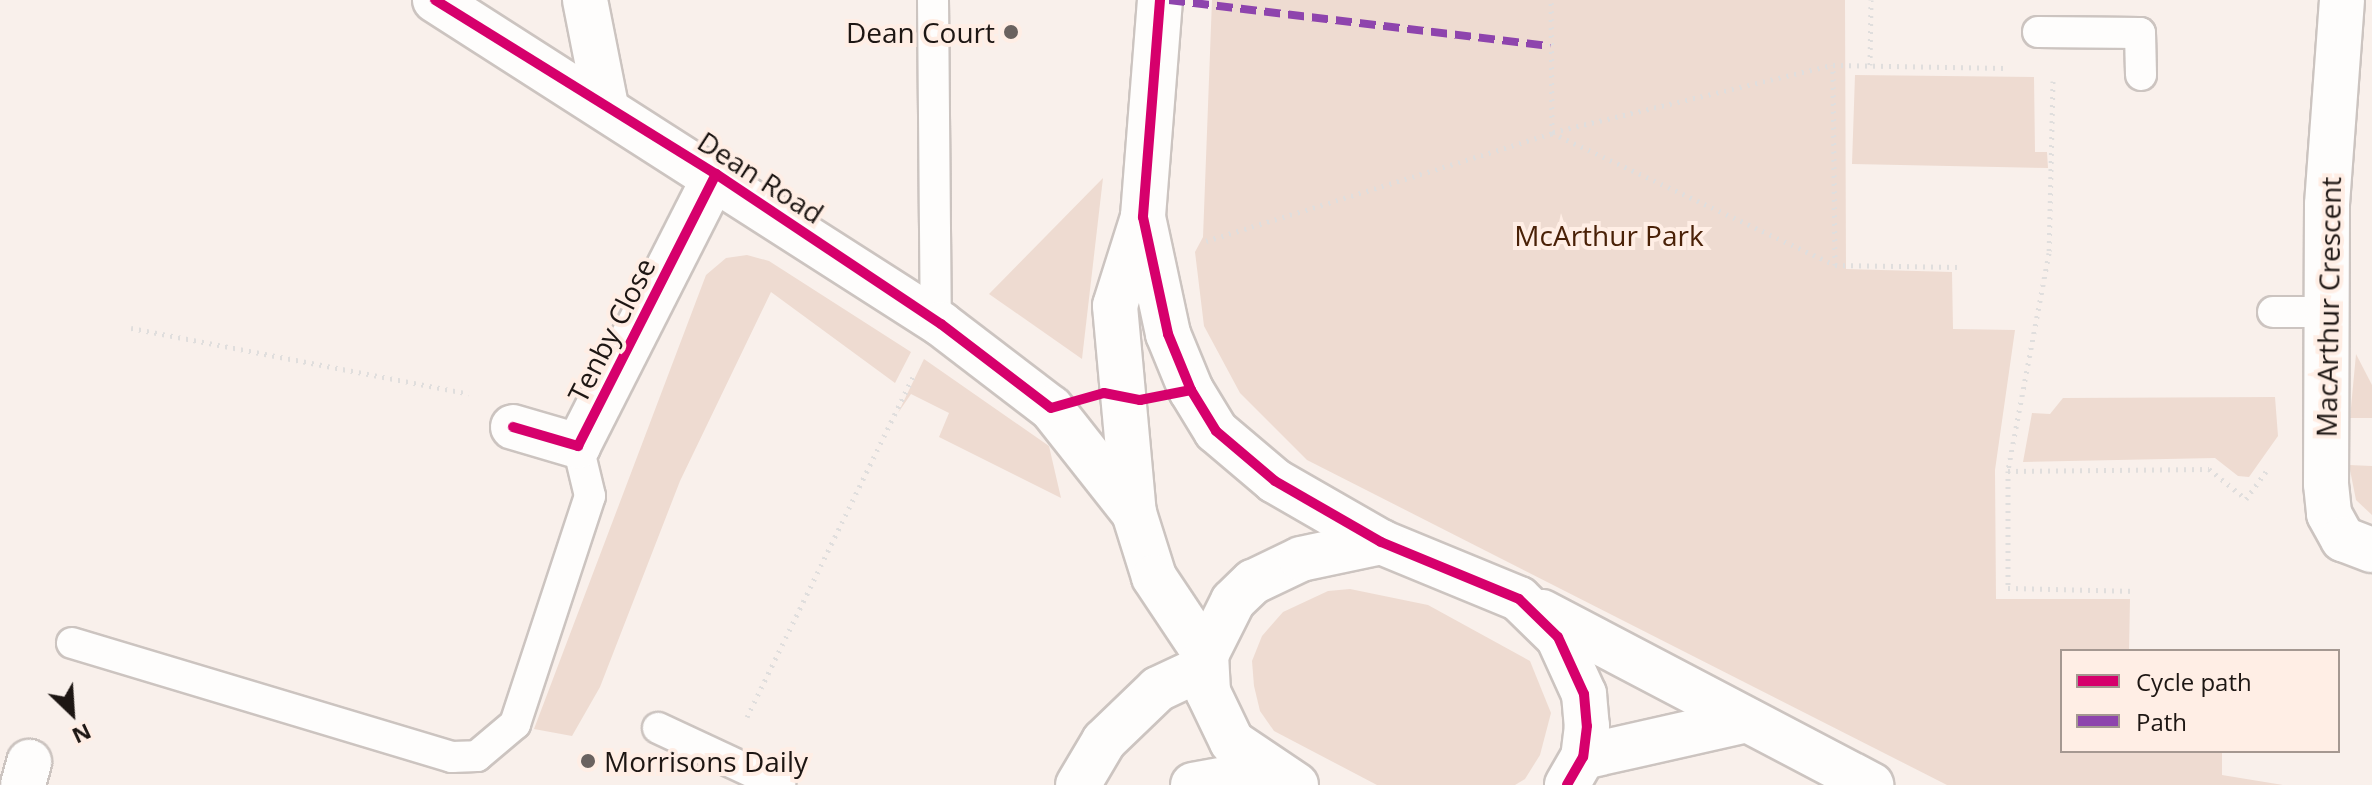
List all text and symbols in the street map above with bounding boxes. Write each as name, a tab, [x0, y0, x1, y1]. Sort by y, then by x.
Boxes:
place label: Dean Court	[846, 15, 995, 49]
marker: Dean Court	[1002, 23, 1020, 41]
street label: Dean Road	[692, 124, 830, 230]
street label: MacArthur Crescent	[2309, 176, 2347, 438]
park label: McArthur Park	[1514, 218, 1704, 252]
street label: Tenby Close	[560, 252, 662, 408]
legend	[2060, 649, 2340, 753]
text: Cycle path	[2136, 665, 2252, 698]
north arrow	[32, 673, 112, 753]
text: Path	[2136, 705, 2187, 738]
text: N	[68, 717, 97, 752]
place label: Morrisons Daily	[604, 744, 808, 778]
marker: Morrisons Daily	[579, 752, 597, 770]

